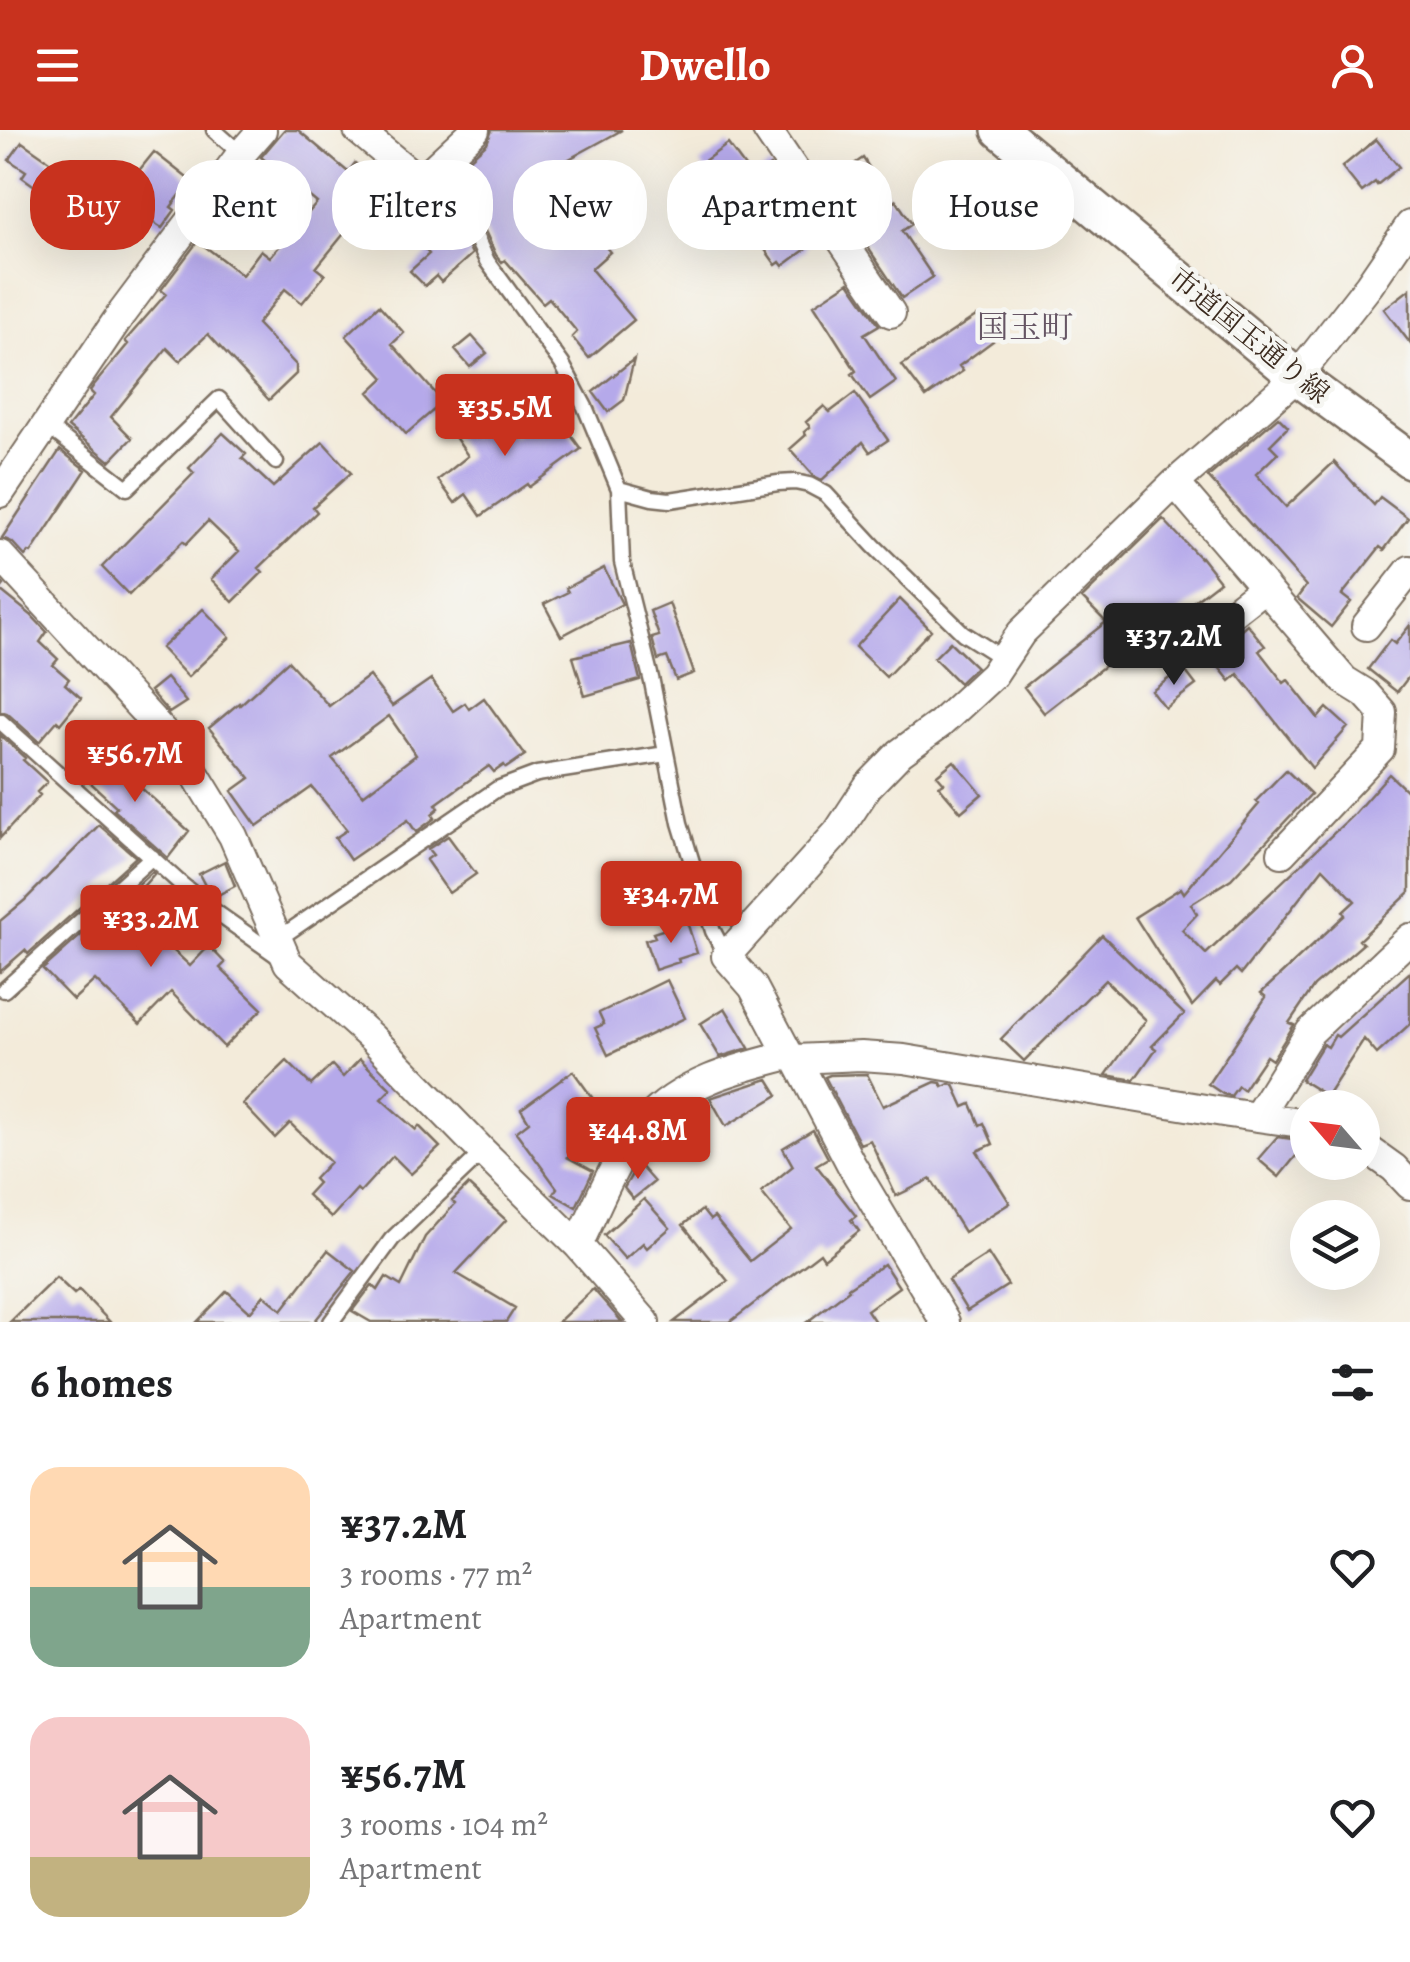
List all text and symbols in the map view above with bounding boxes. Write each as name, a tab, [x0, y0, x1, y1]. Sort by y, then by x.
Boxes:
text: Dwello	[639, 34, 771, 96]
icon: menu	[30, 38, 85, 93]
icon: person	[1325, 38, 1380, 93]
chip: Buy	[30, 160, 155, 250]
chip: Rent	[175, 160, 312, 250]
chip: Filters	[332, 160, 493, 250]
chip: New	[513, 160, 647, 250]
chip: Apartment	[667, 160, 892, 250]
chip: House	[912, 160, 1074, 250]
street label: 市道国玉通り線	[1161, 260, 1337, 412]
district label: 国玉町	[977, 305, 1073, 349]
pin: ¥35.5M	[424, 374, 586, 459]
text: ¥35.5M	[457, 384, 553, 428]
pin: ¥37.2M	[1093, 603, 1255, 688]
text: ¥37.2M	[1126, 613, 1222, 657]
pin: ¥56.7M	[54, 720, 216, 805]
text: ¥56.7M	[87, 730, 183, 774]
pin: ¥34.7M	[590, 861, 752, 946]
text: ¥34.7M	[623, 871, 719, 915]
pin: ¥33.2M	[70, 885, 232, 970]
text: ¥33.2M	[102, 895, 200, 939]
north arrow	[1290, 1090, 1380, 1180]
map controls	[1290, 1090, 1380, 1290]
pin: ¥44.8M	[557, 1097, 719, 1182]
text: ¥44.8M	[588, 1107, 688, 1151]
button: layers	[1290, 1200, 1380, 1290]
text: 6 homes	[30, 1354, 173, 1411]
icon: filters	[1325, 1355, 1380, 1410]
text: ¥37.2M	[340, 1495, 467, 1552]
icon: home	[110, 1507, 230, 1627]
icon: heart	[1325, 1540, 1380, 1595]
text: 3 rooms · 77 m²	[340, 1552, 532, 1596]
text: Apartment	[340, 1596, 482, 1640]
text: ¥56.7M	[340, 1745, 466, 1802]
icon: home	[110, 1757, 230, 1877]
icon: heart	[1325, 1790, 1380, 1845]
text: 3 rooms · 104 m²	[340, 1802, 548, 1846]
text: Apartment	[340, 1846, 482, 1890]

